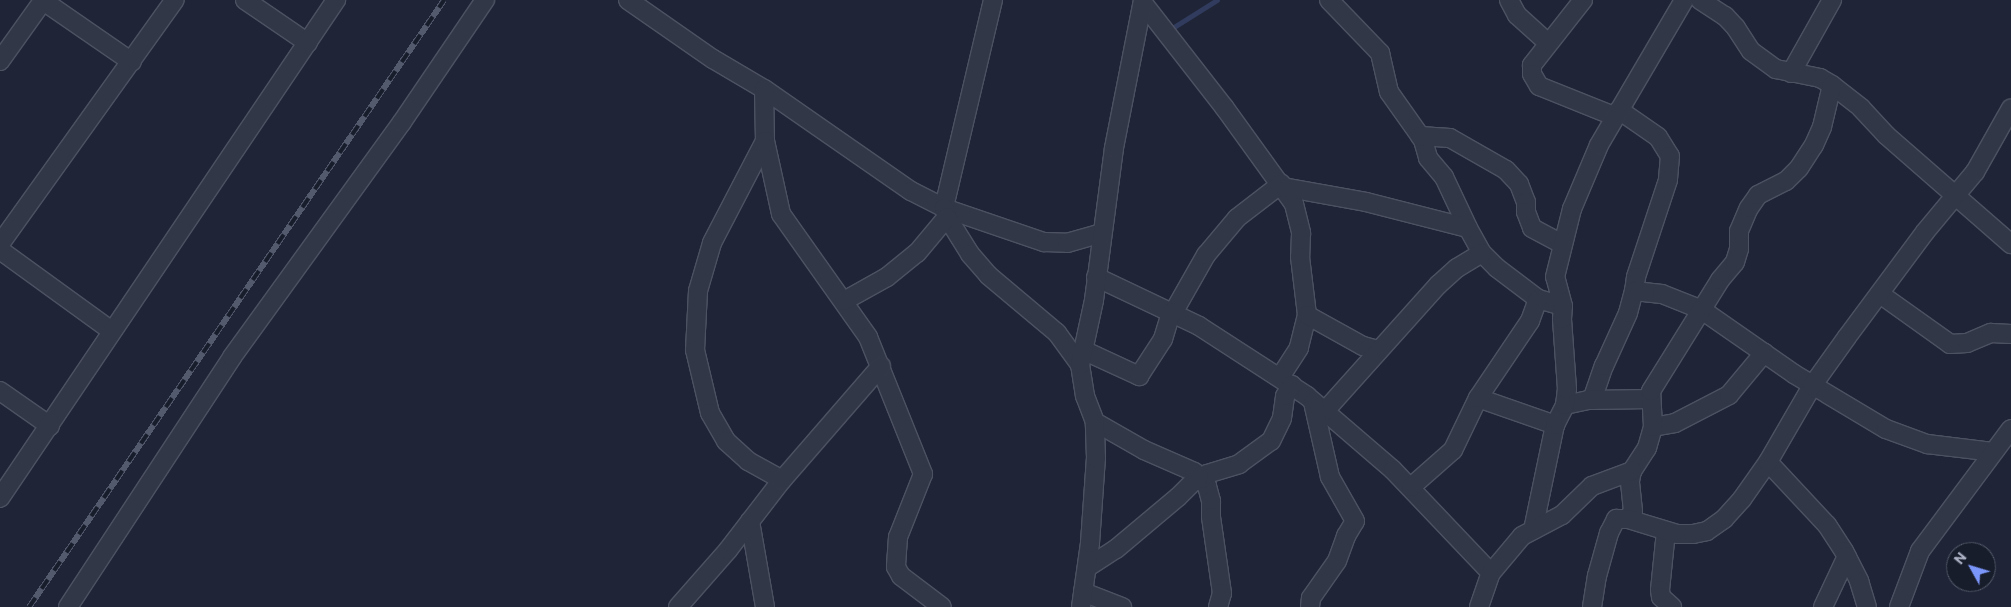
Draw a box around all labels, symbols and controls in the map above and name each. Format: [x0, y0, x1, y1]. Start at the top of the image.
north arrow [1946, 542, 1996, 592]
text: N [1950, 548, 1970, 567]

